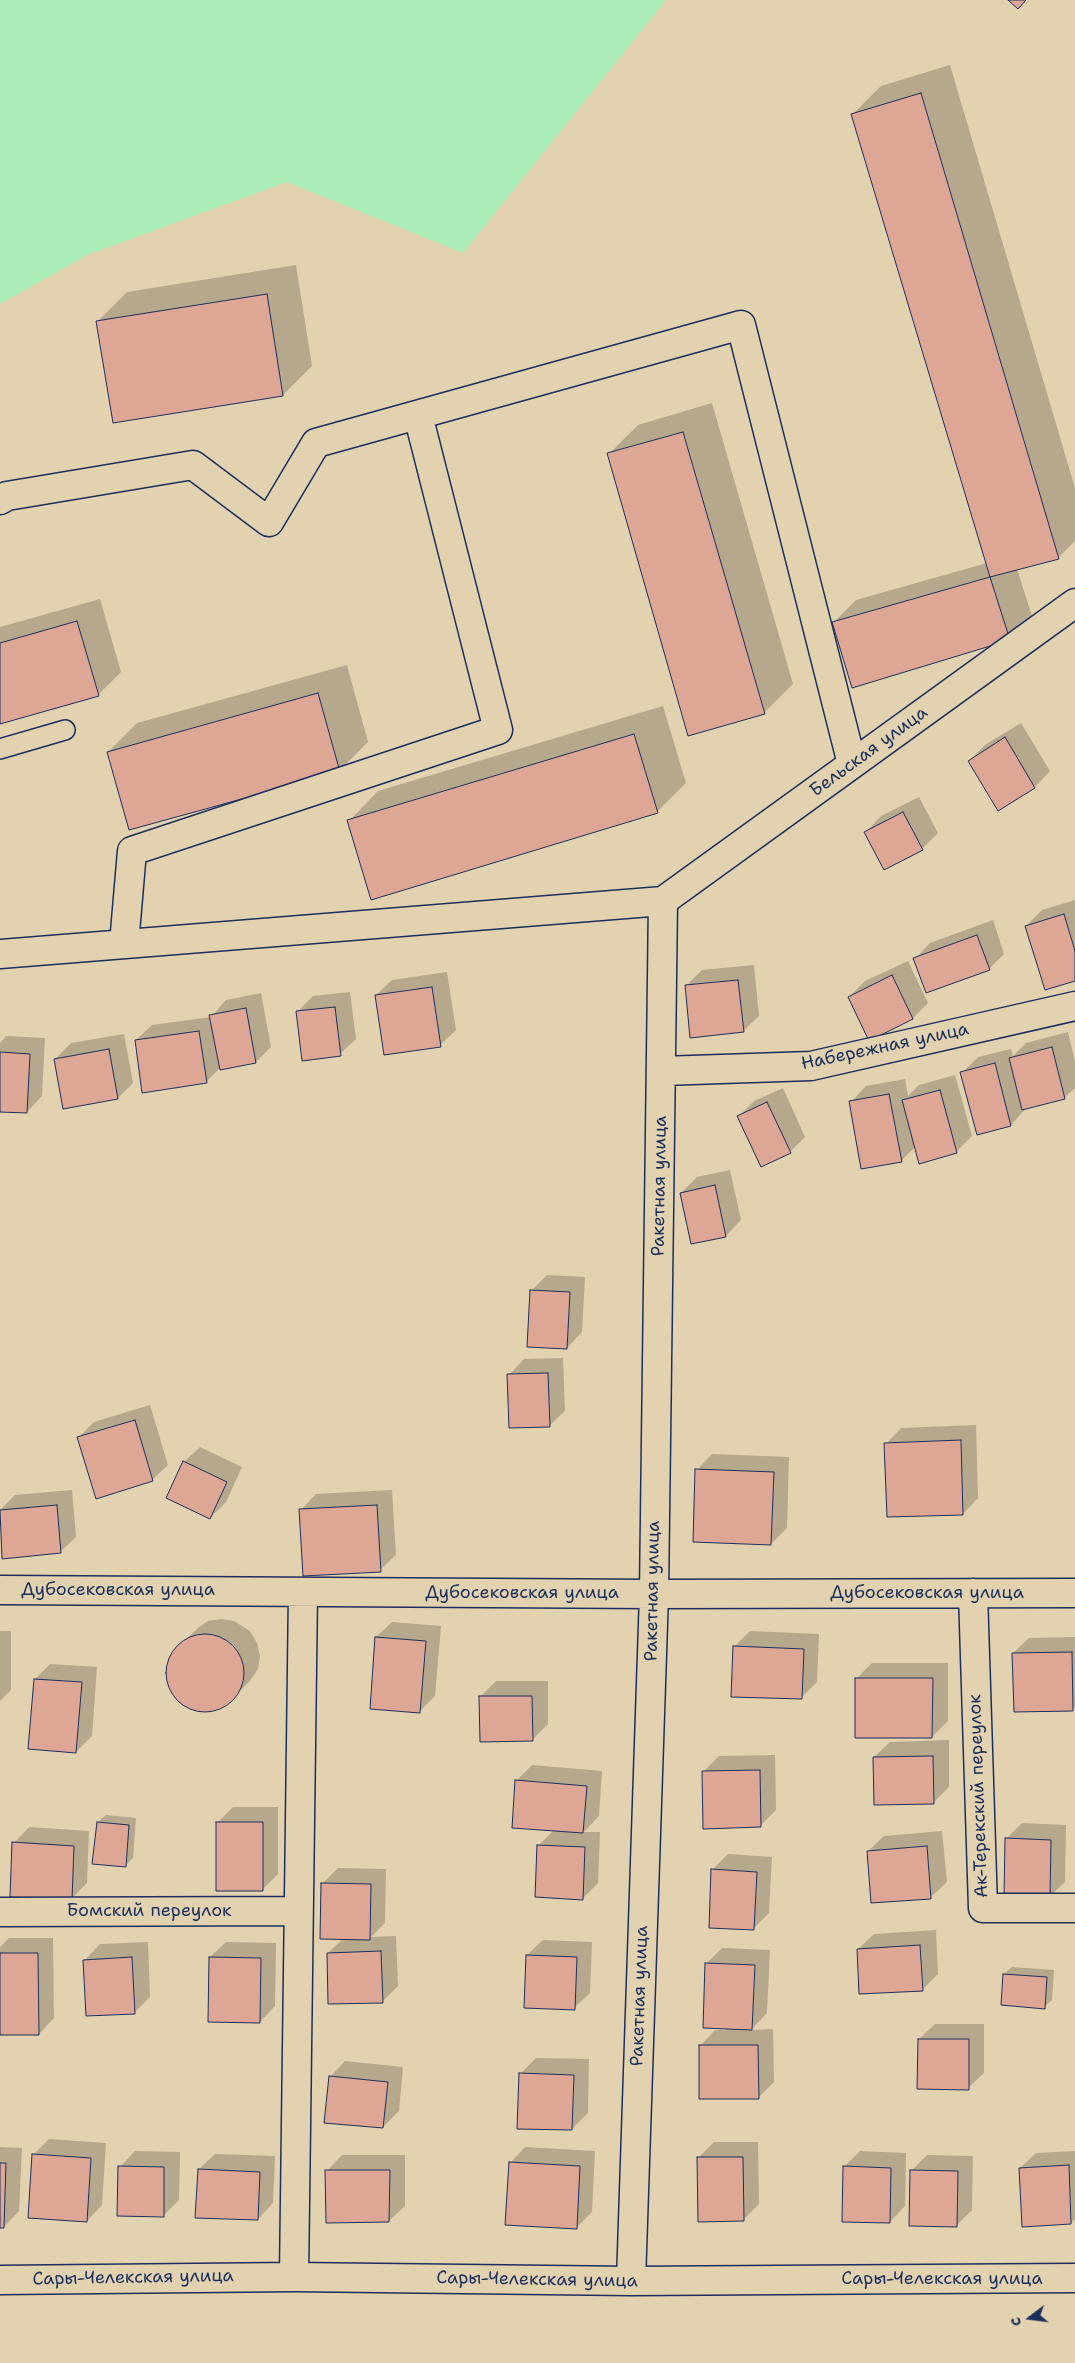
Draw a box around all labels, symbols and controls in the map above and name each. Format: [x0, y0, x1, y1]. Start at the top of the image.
street label: Бельская улица [806, 702, 932, 802]
street label: Набережная улица [799, 1019, 971, 1075]
street label: Ракетная улица [648, 1115, 672, 1257]
street label: Ракетная улица [641, 1520, 665, 1662]
street label: Дубосековская улица [21, 1579, 215, 1601]
street label: Дубосековская улица [425, 1582, 619, 1604]
street label: Дубосековская улица [830, 1582, 1024, 1604]
street label: Ак-Терекский переулок [965, 1694, 993, 1898]
street label: Бомский переулок [66, 1900, 232, 1922]
street label: Ракетная улица [627, 1925, 653, 2067]
street label: Сары-Челекская улица [32, 2265, 234, 2291]
street label: Сары-Челекская улица [436, 2267, 638, 2293]
street label: Сары-Челекская улица [841, 2268, 1043, 2290]
north arrow [1005, 2293, 1055, 2343]
text: С [1006, 2315, 1025, 2328]

